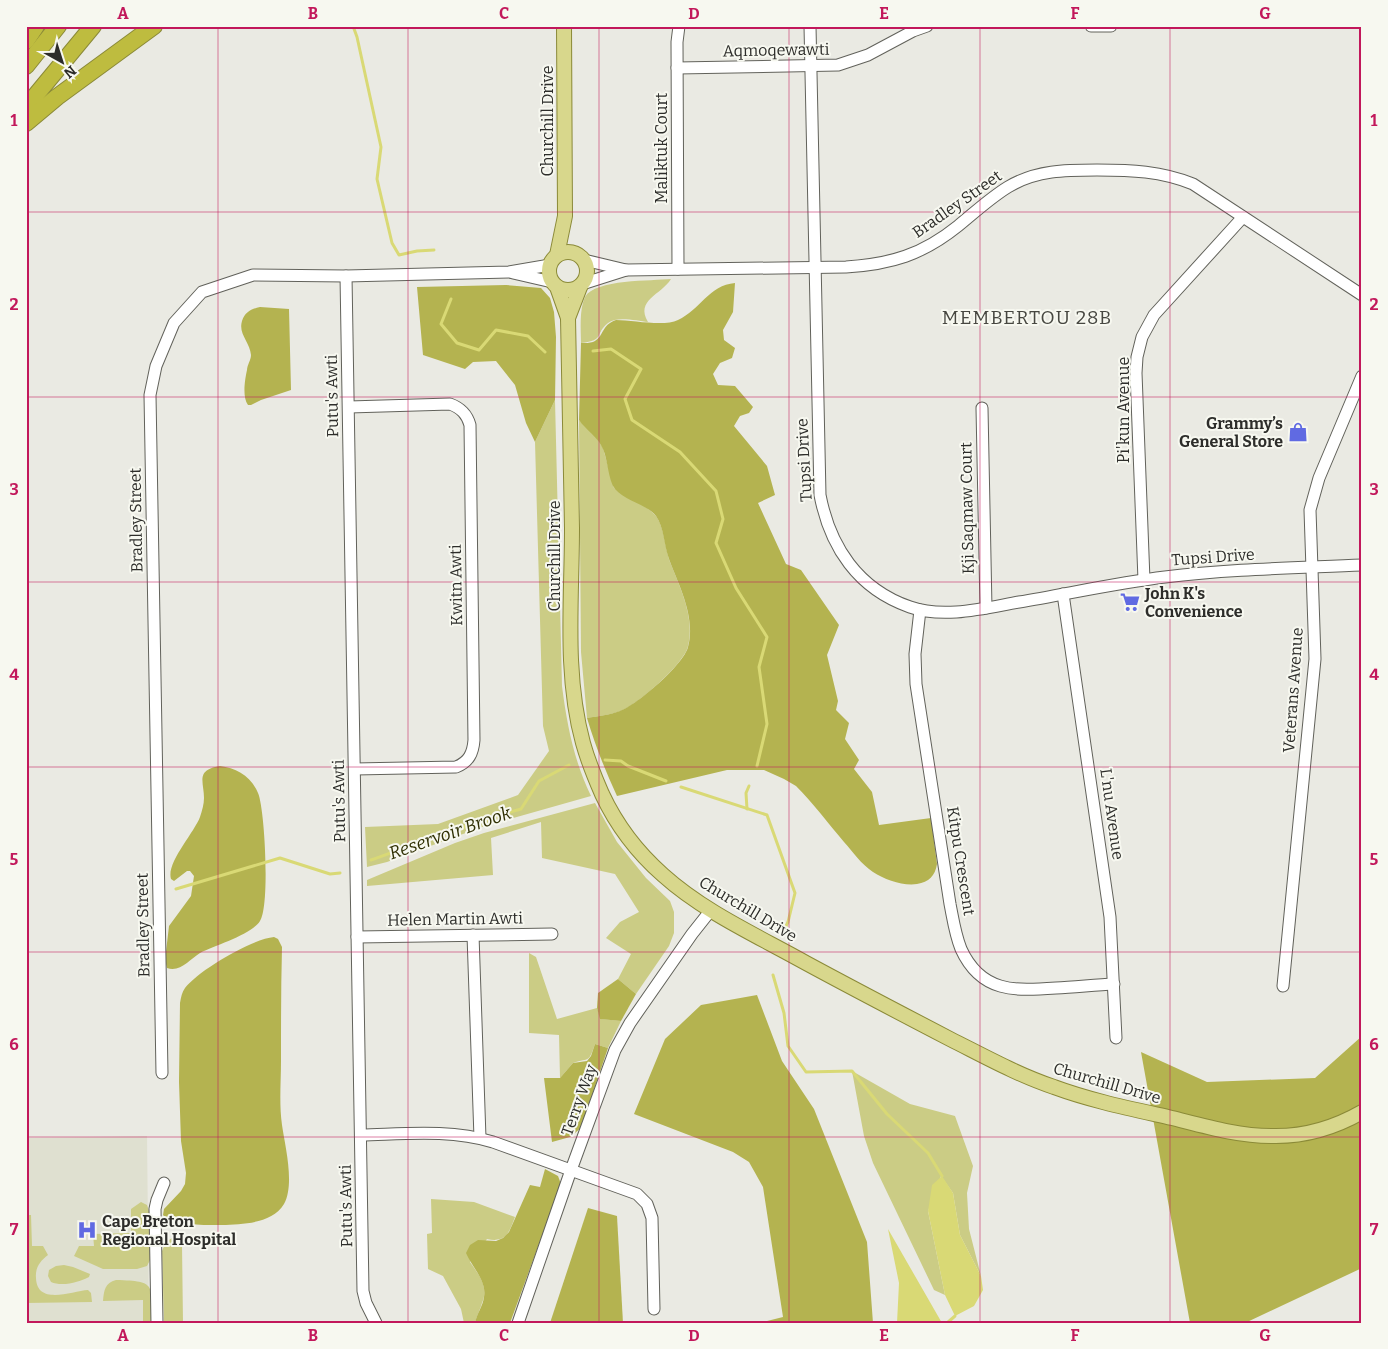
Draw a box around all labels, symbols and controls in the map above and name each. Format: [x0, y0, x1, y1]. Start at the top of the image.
text: A [117, 4, 129, 23]
text: B [308, 4, 318, 23]
text: C [499, 4, 509, 23]
text: D [688, 4, 700, 23]
text: E [879, 4, 889, 23]
text: F [1071, 4, 1080, 23]
text: G [1259, 4, 1271, 23]
north arrow [38, 38, 88, 88]
street label: Aqmoqewawti [722, 40, 830, 60]
text: N [60, 62, 79, 82]
street label: Churchill Drive [538, 66, 557, 176]
street label: Maliktuk Court [652, 92, 671, 203]
text: 1 [11, 111, 18, 130]
text: 1 [1371, 111, 1378, 130]
street label: Bradley Street [909, 166, 1005, 242]
text: 2 [9, 295, 19, 314]
text: 2 [1369, 295, 1379, 314]
district label: MEMBERTOU 28B [942, 306, 1112, 329]
street label: Putu's Awti [322, 354, 342, 438]
street label: Pi'kun Avenue [1114, 357, 1133, 463]
place label: Grammy’s General Store [1179, 414, 1283, 451]
street label: Tupsi Drive [792, 418, 816, 502]
shop icon: Grammy’s General Store [1287, 421, 1309, 443]
street label: Kji Saqmaw Court [956, 442, 978, 574]
street label: Bradley Street [126, 467, 146, 572]
text: 3 [9, 480, 19, 499]
text: 3 [1369, 480, 1379, 499]
street label: Churchill Drive [545, 501, 564, 611]
street label: Kwitn Awti [446, 544, 466, 626]
street label: Tupsi Drive [1171, 545, 1255, 569]
place label: John K's Convenience [1144, 584, 1243, 621]
supermarket icon: John K's Convenience [1119, 591, 1141, 613]
street label: Veterans Avenue [1279, 627, 1307, 753]
text: 4 [9, 665, 19, 684]
text: 4 [1369, 665, 1379, 684]
street label: Putu's Awti [329, 759, 349, 843]
street label: L'nu Avenue [1096, 767, 1128, 861]
water label: Reservoir Brook [386, 802, 514, 864]
street label: Kitpu Crescent [943, 805, 979, 917]
text: 5 [10, 850, 19, 869]
text: 5 [1370, 850, 1379, 869]
street label: Bradley Street [133, 872, 153, 977]
street label: Churchill Drive [696, 872, 800, 946]
street label: Helen Martin Awti [387, 908, 523, 930]
text: 6 [9, 1035, 19, 1054]
text: 6 [1369, 1035, 1379, 1054]
street label: Churchill Drive [1051, 1059, 1163, 1107]
street label: Terry Way [557, 1061, 601, 1138]
street label: Putu's Awti [336, 1164, 356, 1248]
place label: Cape Breton Regional Hospital [102, 1212, 236, 1249]
hospital icon: Cape Breton Regional Hospital [76, 1219, 98, 1241]
text: 7 [10, 1220, 19, 1239]
text: 7 [1370, 1220, 1379, 1239]
text: A [117, 1326, 129, 1345]
text: B [308, 1326, 318, 1345]
text: C [499, 1326, 509, 1345]
text: D [688, 1326, 700, 1345]
text: E [879, 1326, 889, 1345]
text: F [1071, 1326, 1080, 1345]
text: G [1259, 1326, 1271, 1345]

